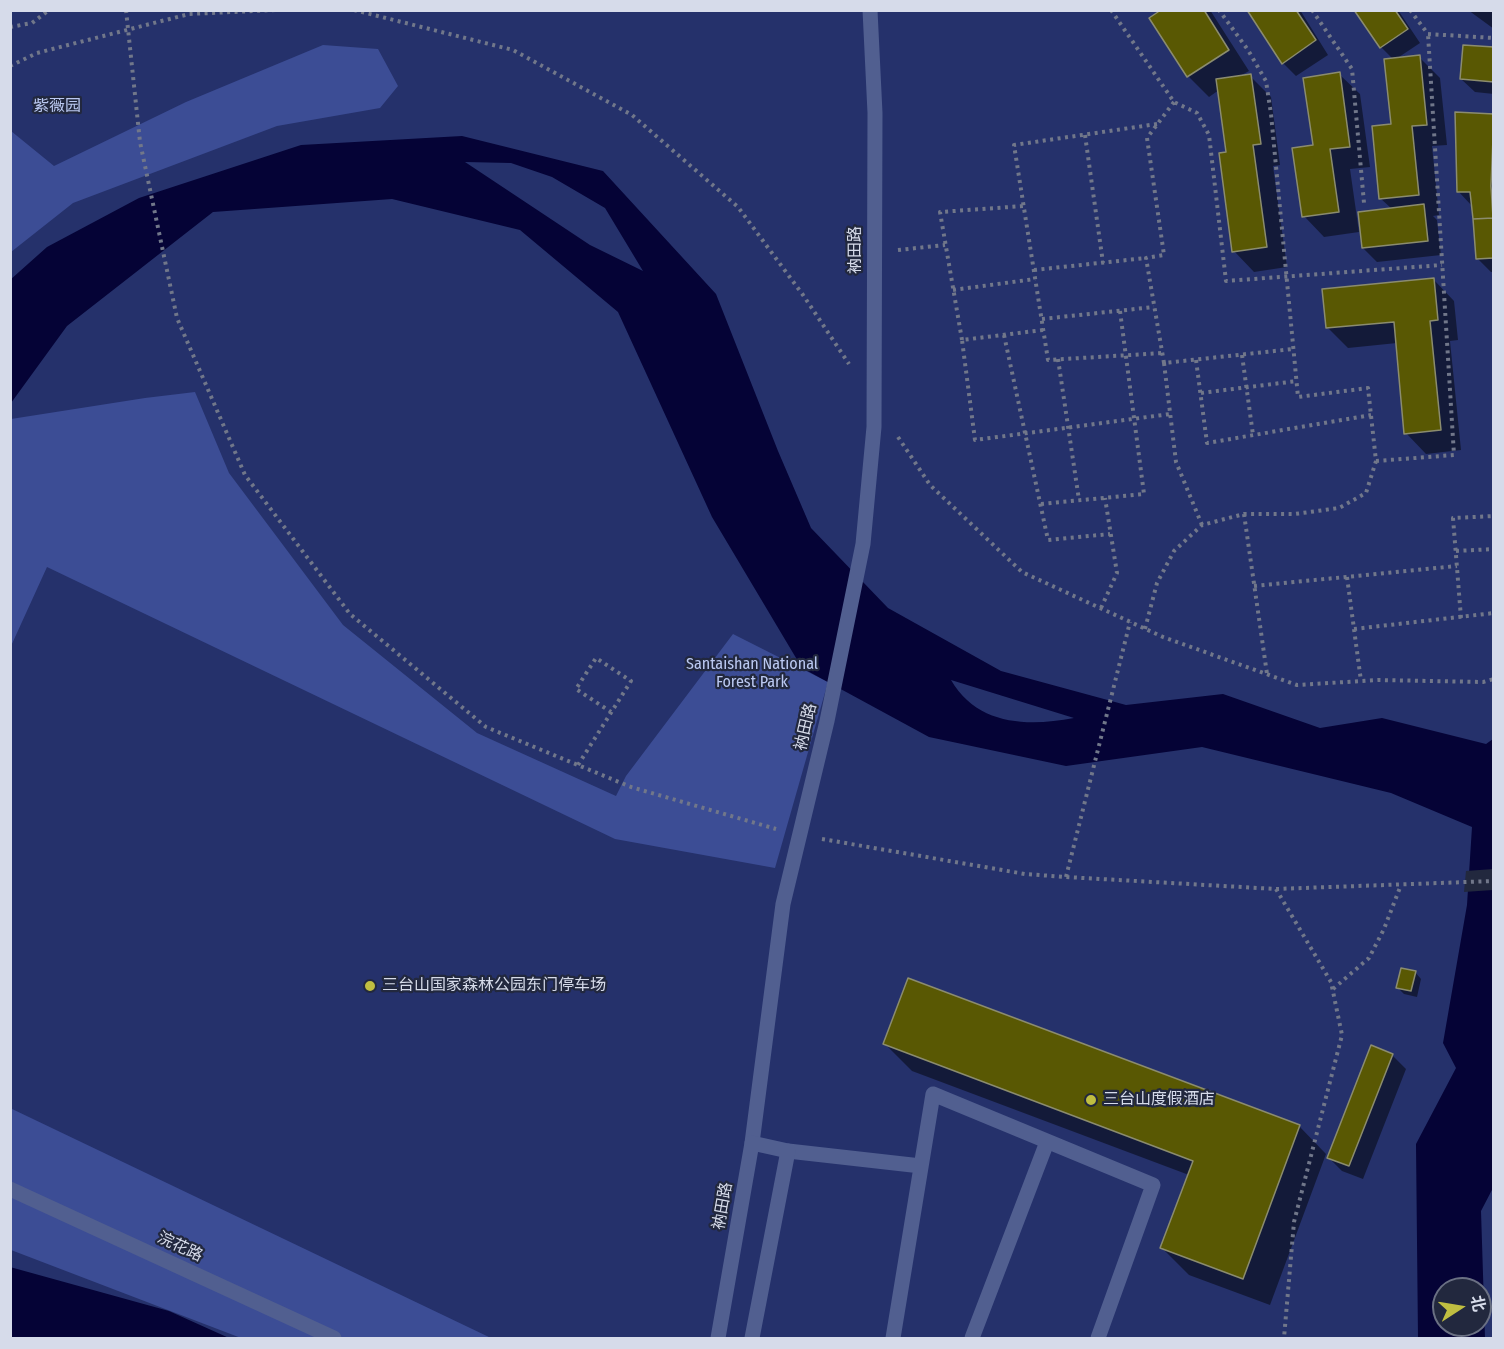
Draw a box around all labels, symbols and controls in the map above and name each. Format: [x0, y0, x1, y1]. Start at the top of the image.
park label: 紫薇园 [33, 97, 81, 117]
street label: 衲田路 [846, 226, 866, 274]
park label: Santaishan National Forest Park [686, 655, 818, 693]
street label: 衲田路 [791, 701, 821, 753]
place label: 三台山国家森林公园东门停车场 [382, 976, 606, 996]
marker: 三台山国家森林公园东门停车场 [363, 979, 377, 993]
place label: 三台山度假酒店 [1103, 1090, 1215, 1110]
marker: 三台山度假酒店 [1084, 1093, 1098, 1107]
street label: 衲田路 [709, 1181, 737, 1231]
street label: 浣花路 [154, 1228, 206, 1266]
north arrow [1432, 1277, 1492, 1337]
text: 北 [1467, 1294, 1489, 1313]

